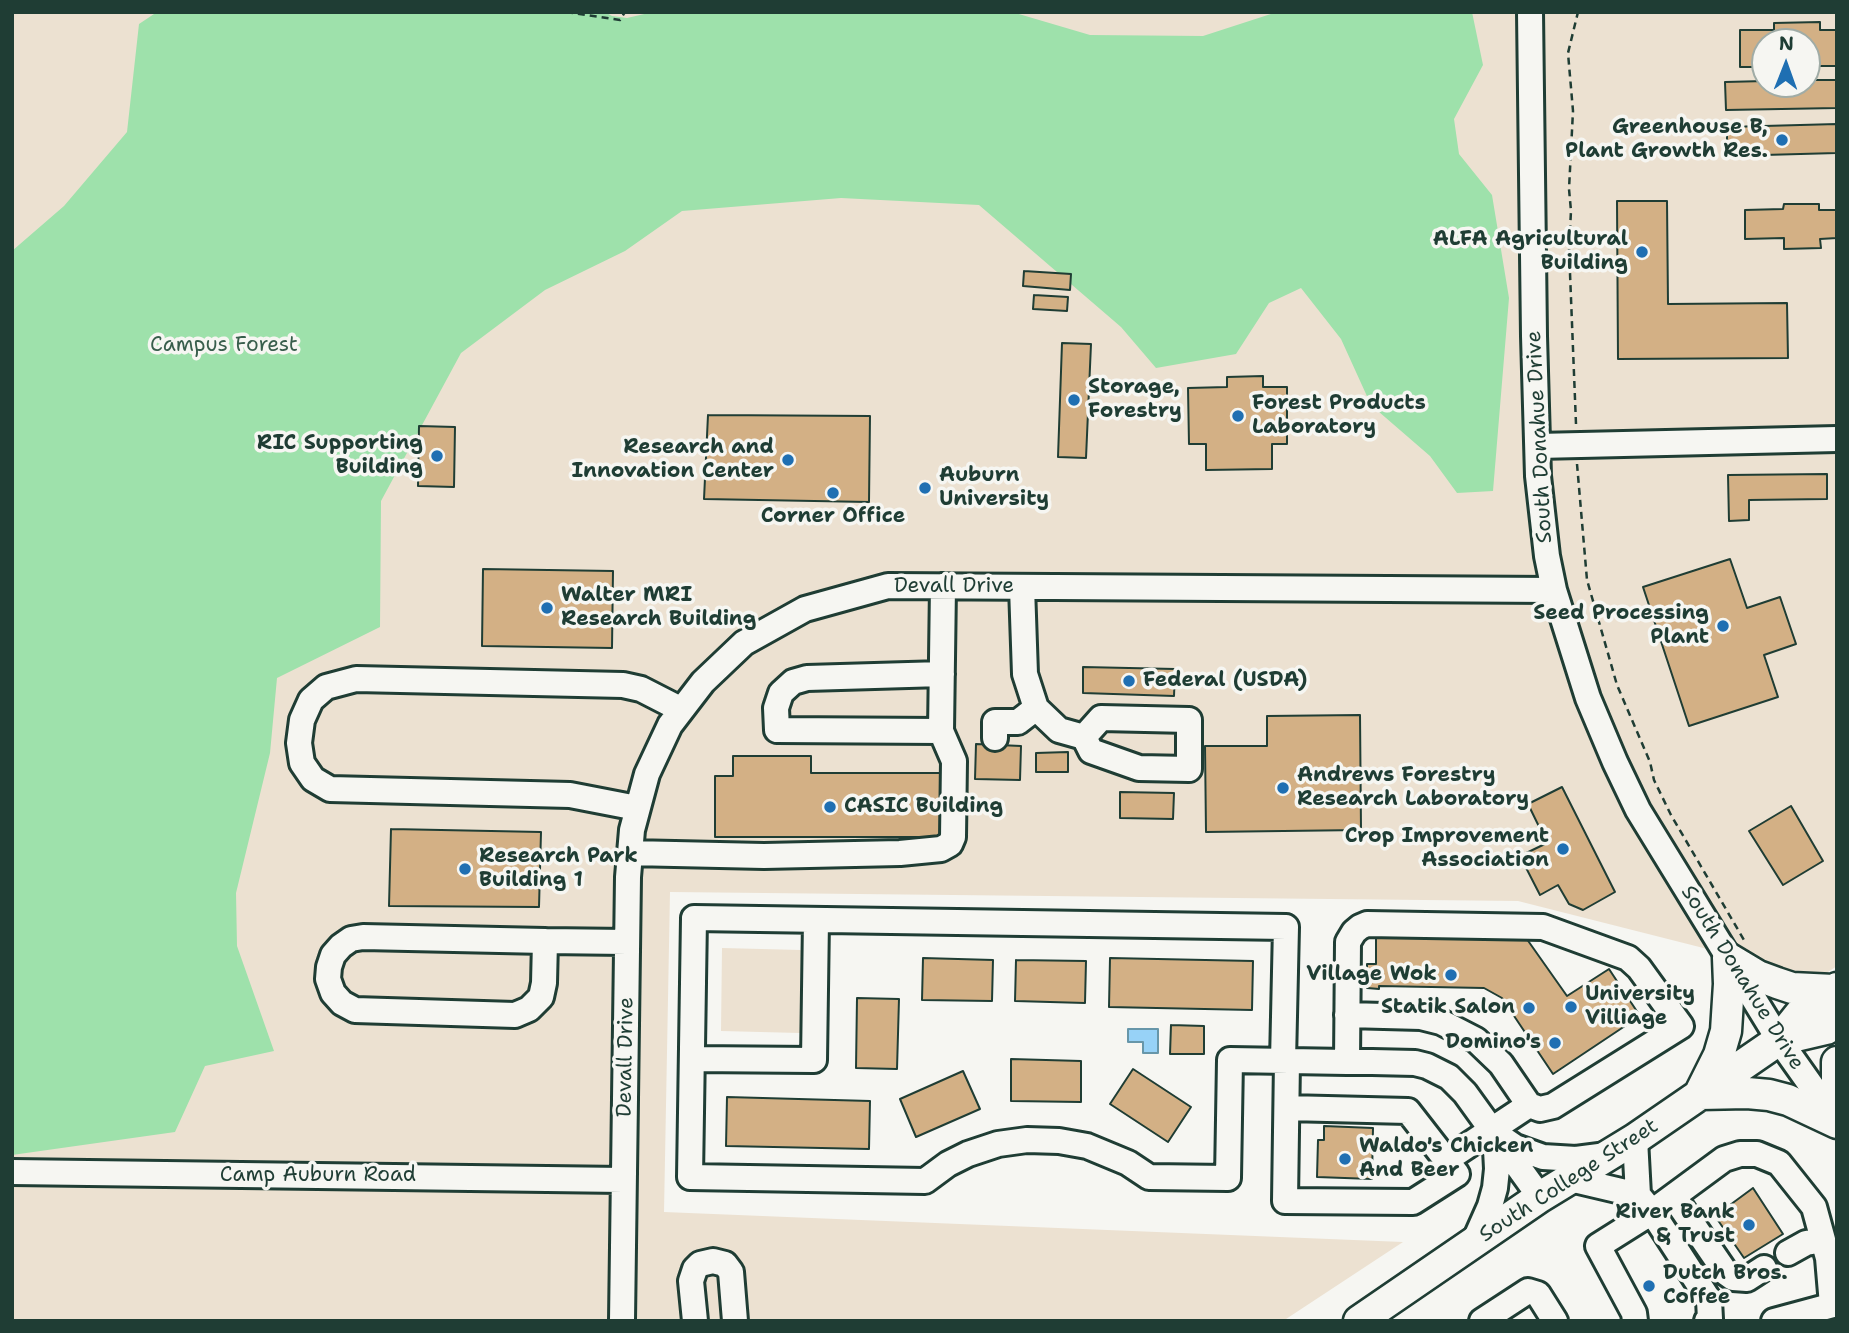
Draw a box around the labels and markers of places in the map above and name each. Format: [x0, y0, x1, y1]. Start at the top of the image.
place label: Greenhouse B, Plant Growth Res. [1565, 115, 1768, 165]
marker: Greenhouse B, Plant Growth Res. [1774, 132, 1790, 148]
place label: ALFA Agricultural Building [1433, 227, 1628, 277]
marker: ALFA Agricultural Building [1634, 244, 1650, 260]
place label: Storage, Forestry [1088, 375, 1182, 425]
place label: Forest Products Laboratory [1252, 391, 1426, 441]
marker: Storage, Forestry [1066, 392, 1082, 408]
marker: Forest Products Laboratory [1230, 408, 1246, 424]
place label: RIC Supporting Building [257, 431, 423, 481]
place label: Research and Innovation Center [572, 435, 774, 485]
marker: RIC Supporting Building [429, 448, 445, 464]
marker: Research and Innovation Center [780, 452, 796, 468]
place label: Auburn University [939, 463, 1049, 513]
marker: Auburn University [917, 480, 933, 496]
marker: Corner Office [825, 485, 841, 501]
place label: Corner Office [761, 504, 905, 530]
place label: Walter MRI Research Building [561, 583, 756, 633]
marker: Walter MRI Research Building [539, 600, 555, 616]
place label: Seed Processing Plant [1533, 601, 1709, 651]
marker: Seed Processing Plant [1715, 618, 1731, 634]
place label: Federal (USDA) [1143, 668, 1307, 694]
marker: Federal (USDA) [1121, 673, 1137, 689]
place label: Andrews Forestry Research Laboratory [1297, 763, 1529, 813]
marker: Andrews Forestry Research Laboratory [1275, 780, 1291, 796]
place label: CASIC Building [844, 794, 1003, 820]
marker: CASIC Building [822, 799, 838, 815]
place label: Crop Improvement Association [1345, 824, 1549, 874]
marker: Crop Improvement Association [1555, 841, 1571, 857]
place label: Research Park Building 1 [479, 844, 638, 894]
marker: Research Park Building 1 [457, 861, 473, 877]
place label: Village Wok [1306, 962, 1437, 988]
marker: Village Wok [1443, 967, 1459, 983]
place label: University Villiage [1585, 982, 1695, 1032]
place label: Statik Salon [1381, 995, 1515, 1021]
marker: University Villiage [1563, 999, 1579, 1015]
marker: Statik Salon [1521, 1000, 1537, 1016]
place label: Domino's [1445, 1030, 1541, 1056]
marker: Domino's [1547, 1035, 1563, 1051]
place label: Waldo's Chicken And Beer [1359, 1134, 1534, 1184]
marker: Waldo's Chicken And Beer [1337, 1151, 1353, 1167]
place label: River Bank & Trust [1615, 1200, 1735, 1250]
marker: River Bank & Trust [1741, 1217, 1757, 1233]
place label: Dutch Bros. Coffee [1663, 1261, 1788, 1311]
marker: Dutch Bros. Coffee [1641, 1278, 1657, 1294]

